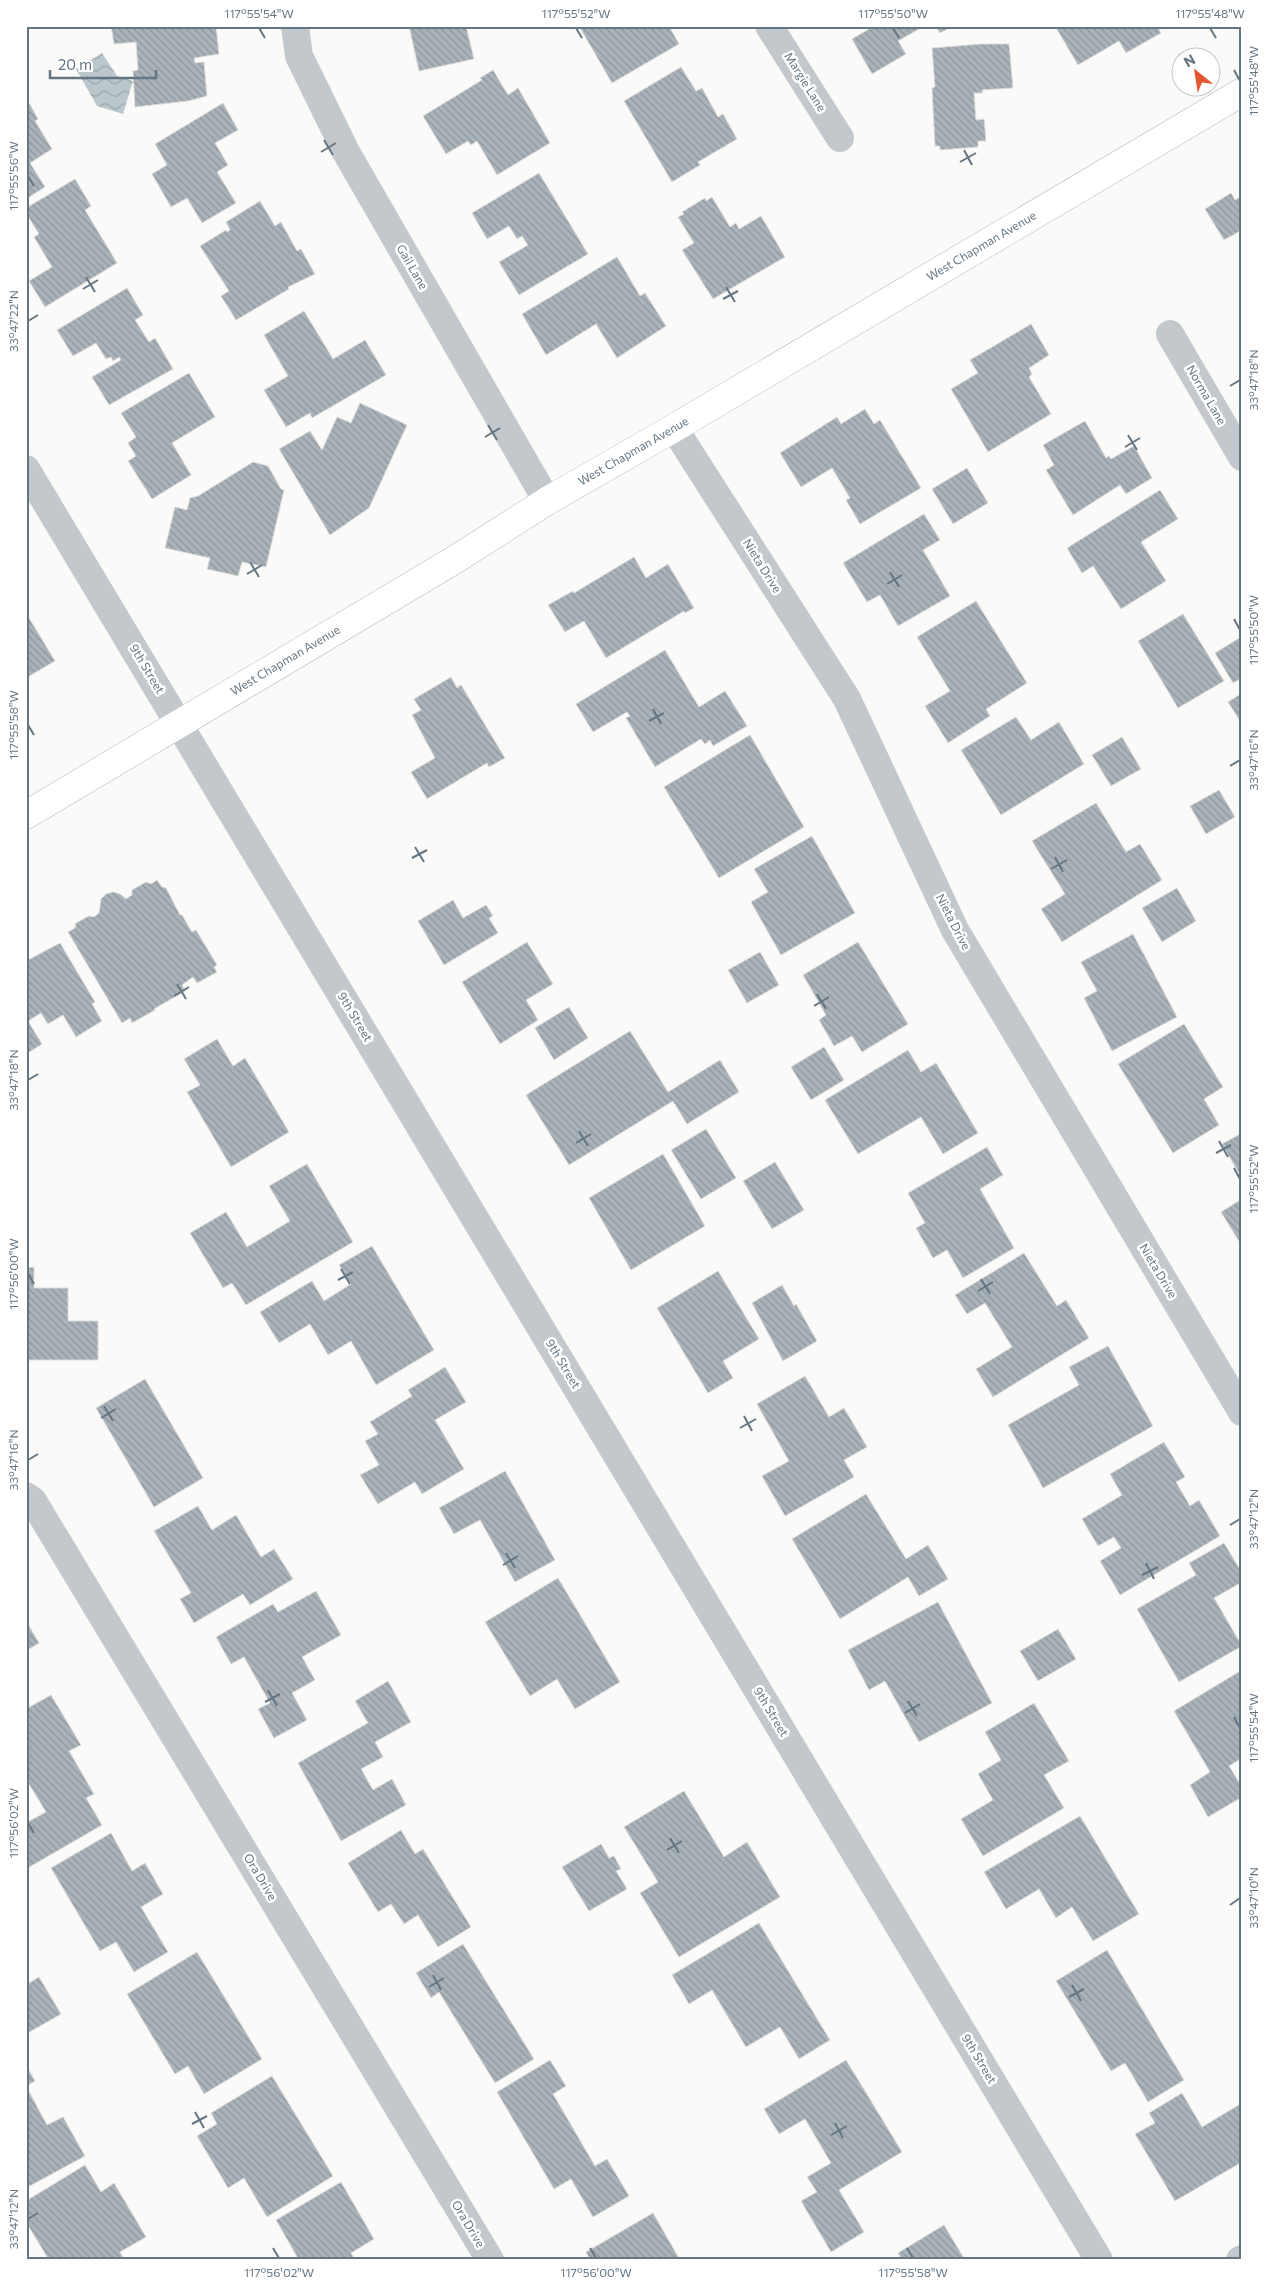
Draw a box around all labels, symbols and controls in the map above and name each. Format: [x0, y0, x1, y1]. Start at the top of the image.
text: 117°55'54"W [224, 6, 294, 20]
text: 117°55'52"W [542, 6, 610, 20]
text: 117°55'50"W [858, 6, 928, 20]
text: 117°55'48"W [1175, 6, 1245, 20]
text: 117°55'48"W [1246, 46, 1260, 116]
scale bar [50, 48, 156, 80]
north arrow [1170, 48, 1220, 98]
street label: Margie Lane [782, 49, 830, 114]
text: N [1180, 50, 1198, 70]
text: 20 m [58, 55, 92, 73]
text: 117°55'56"W [6, 141, 20, 211]
street label: West Chapman Avenue [924, 207, 1038, 283]
street label: Gail Lane [394, 241, 431, 292]
text: 33°47'22"N [6, 290, 20, 352]
text: 33°47'18"N [1246, 350, 1260, 410]
street label: Norma Lane [1184, 362, 1230, 427]
street label: West Chapman Avenue [575, 413, 691, 488]
street label: Nieta Drive [741, 536, 785, 595]
text: 117°55'50"W [1246, 595, 1260, 665]
street label: West Chapman Avenue [228, 622, 342, 698]
street label: 9th Street [128, 641, 168, 696]
text: 117°55'58"W [6, 690, 20, 760]
text: 33°47'16"N [1246, 730, 1260, 790]
street label: Nieta Drive [934, 891, 974, 952]
street label: 9th Street [336, 989, 376, 1044]
text: 33°47'18"N [6, 1050, 20, 1110]
text: 117°55'52"W [1246, 1145, 1260, 1213]
text: 117°56'00"W [6, 1238, 20, 1310]
street label: Nieta Drive [1137, 1241, 1181, 1300]
street label: 9th Street [544, 1336, 584, 1391]
text: 33°47'16"N [6, 1430, 20, 1490]
text: 33°47'12"N [1246, 1489, 1260, 1549]
street label: 9th Street [752, 1684, 792, 1739]
text: 117°55'54"W [1246, 1693, 1260, 1763]
text: 117°56'02"W [6, 1788, 20, 1858]
street label: Ora Drive [241, 1851, 280, 1902]
text: 33°47'10"N [1246, 1867, 1260, 1929]
street label: 9th Street [960, 2031, 1000, 2086]
text: 33°47'12"N [6, 2189, 20, 2249]
street label: Ora Drive [449, 2198, 488, 2249]
text: 117°56'02"W [244, 2265, 314, 2279]
text: 117°56'00"W [560, 2265, 632, 2279]
text: 117°55'58"W [878, 2265, 948, 2279]

